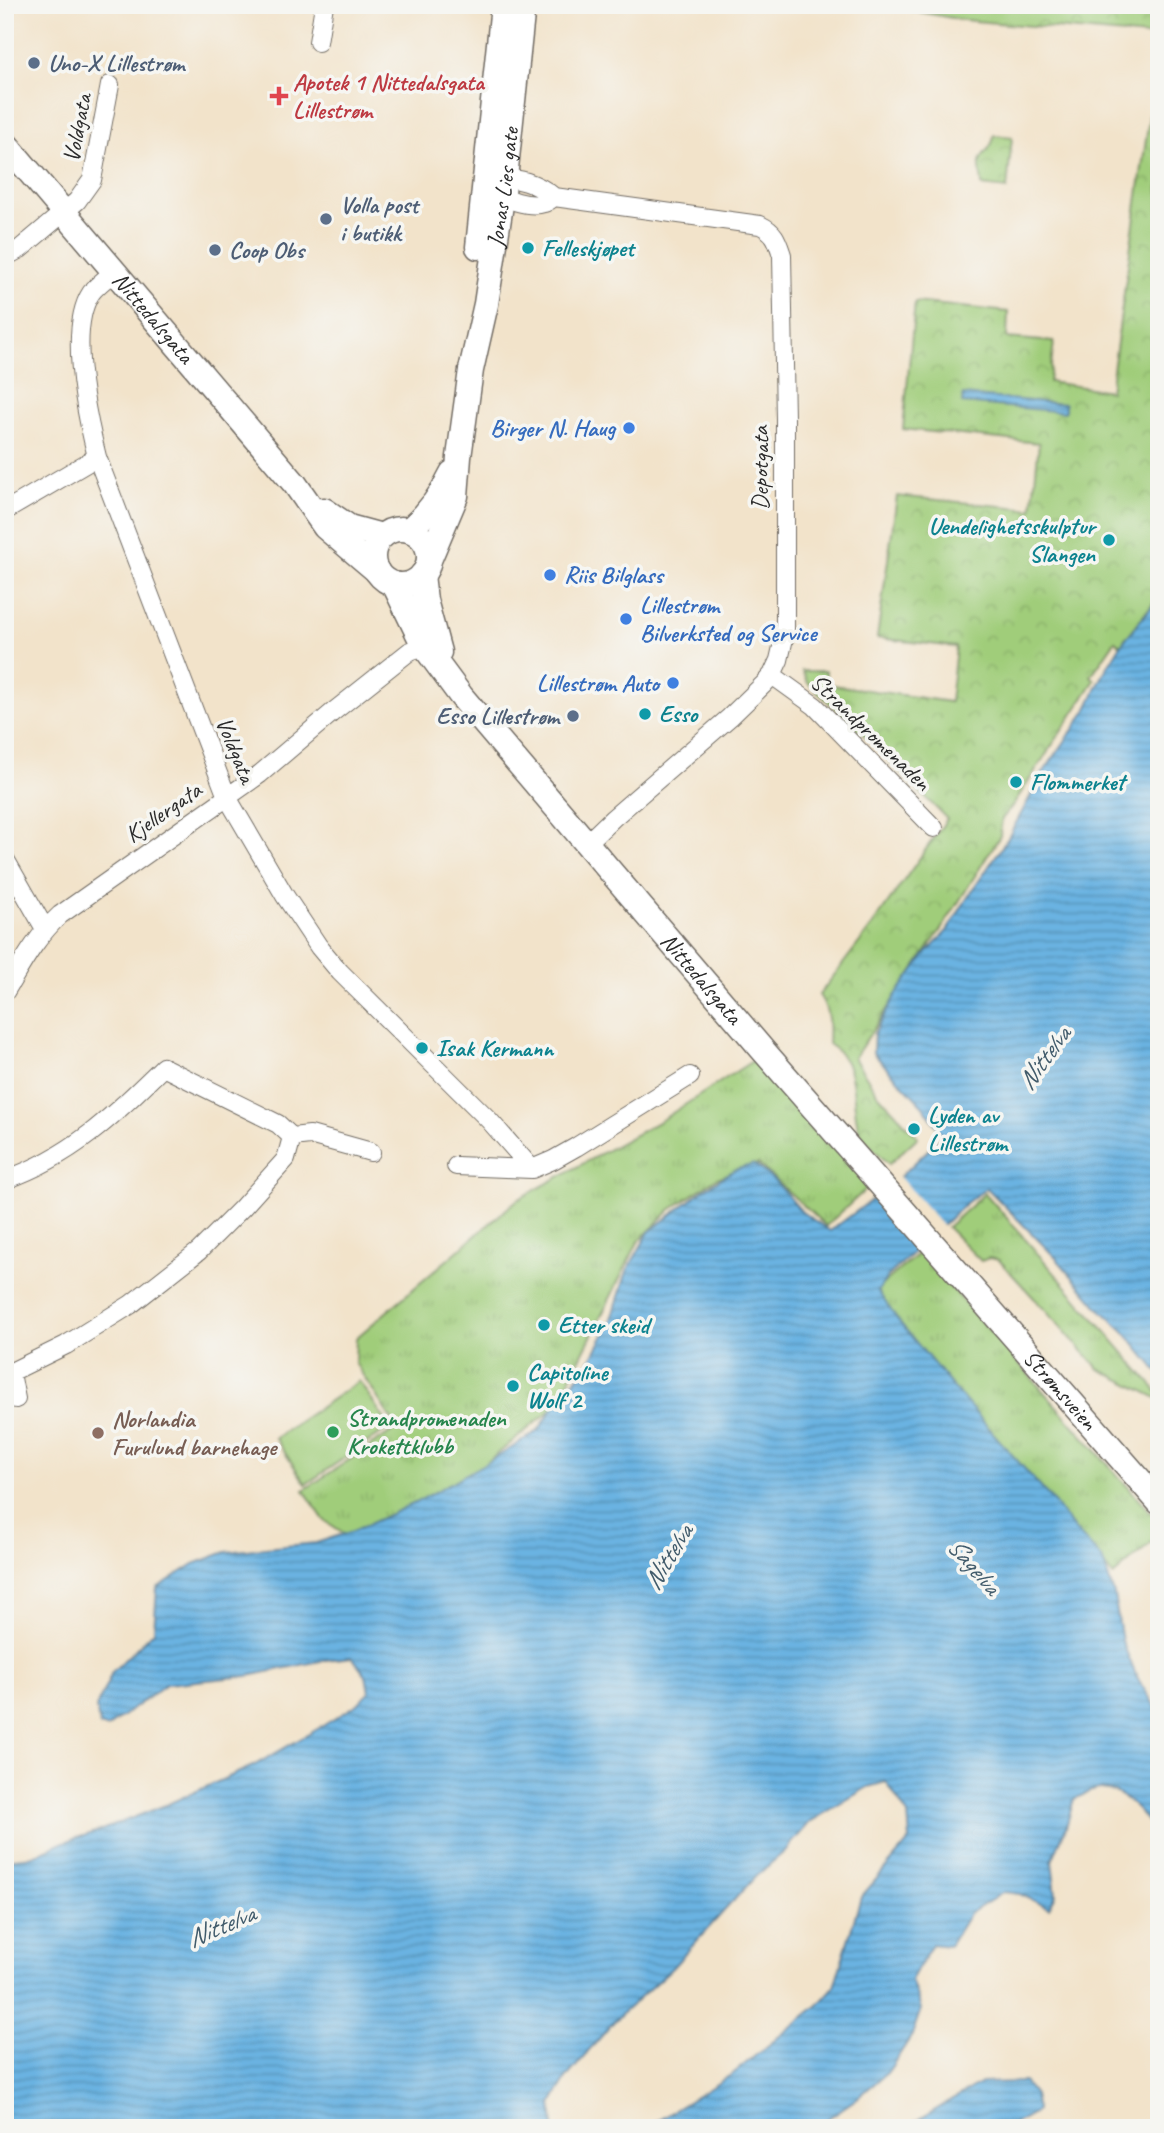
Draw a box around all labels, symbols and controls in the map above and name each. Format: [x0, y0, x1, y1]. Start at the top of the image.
place label: Uno-X Lillestrøm [48, 48, 186, 78]
marker: Uno-X Lillestrøm [26, 55, 42, 71]
place label: Apotek 1 Nittedalsgata Lillestrøm [293, 67, 486, 125]
marker: Apotek 1 Nittedalsgata Lillestrøm [271, 88, 287, 104]
street label: Voldgata [56, 89, 99, 165]
street label: Jonas Lies gate [480, 124, 525, 250]
place label: Volla post i butikk [340, 190, 421, 248]
marker: Volla post i butikk [318, 211, 334, 227]
place label: Felleskjøpet [542, 233, 637, 263]
place label: Coop Obs [229, 235, 306, 265]
marker: Felleskjøpet [520, 240, 536, 256]
marker: Coop Obs [207, 242, 223, 258]
street label: Nittedalsgata [106, 265, 202, 371]
place label: Birger N. Haug [490, 413, 617, 443]
marker: Birger N. Haug [621, 420, 637, 436]
street label: Depotgata [745, 424, 775, 510]
place label: Uendelighetsskulptur Slangen [928, 511, 1097, 569]
marker: Uendelighetsskulptur Slangen [1101, 532, 1117, 548]
place label: Riis Bilglass [564, 560, 665, 590]
marker: Riis Bilglass [542, 567, 558, 583]
place label: Lillestrøm Bilverksted og Service [640, 590, 818, 648]
marker: Lillestrøm Bilverksted og Service [618, 611, 634, 627]
street label: Strandpromenaden [804, 667, 938, 798]
place label: Lillestrøm Auto [537, 668, 661, 698]
marker: Lillestrøm Auto [665, 675, 681, 691]
place label: Esso [659, 699, 700, 729]
place label: Esso Lillestrøm [436, 701, 561, 731]
marker: Esso [637, 706, 653, 722]
marker: Esso Lillestrøm [565, 708, 581, 724]
street label: Voldgata [209, 712, 264, 790]
place label: Flommerket [1030, 767, 1129, 797]
street label: Kjellergata [119, 774, 208, 849]
marker: Flommerket [1008, 774, 1024, 790]
street label: Nittedalsgata [654, 926, 750, 1031]
water label: Nittelva [1010, 1017, 1080, 1096]
place label: Isak Kermann [436, 1033, 555, 1063]
marker: Isak Kermann [414, 1040, 430, 1056]
place label: Lyden av Lillestrøm [928, 1100, 1009, 1158]
marker: Lyden av Lillestrøm [906, 1121, 922, 1137]
place label: Etter skeid [558, 1310, 653, 1340]
marker: Etter skeid [536, 1317, 552, 1333]
street label: Strømsveien [1017, 1343, 1105, 1437]
place label: Capitoline Wolf 2 [527, 1357, 610, 1415]
marker: Capitoline Wolf 2 [505, 1378, 521, 1394]
place label: Strandpromenaden Krokettklubb [347, 1403, 507, 1461]
place label: Norlandia Furulund barnehage [112, 1404, 278, 1462]
marker: Strandpromenaden Krokettklubb [325, 1424, 341, 1440]
marker: Norlandia Furulund barnehage [90, 1425, 106, 1441]
water label: Nittelva [636, 1516, 702, 1596]
water label: Sagelva [940, 1531, 1010, 1604]
water label: Nittelva [182, 1896, 263, 1955]

